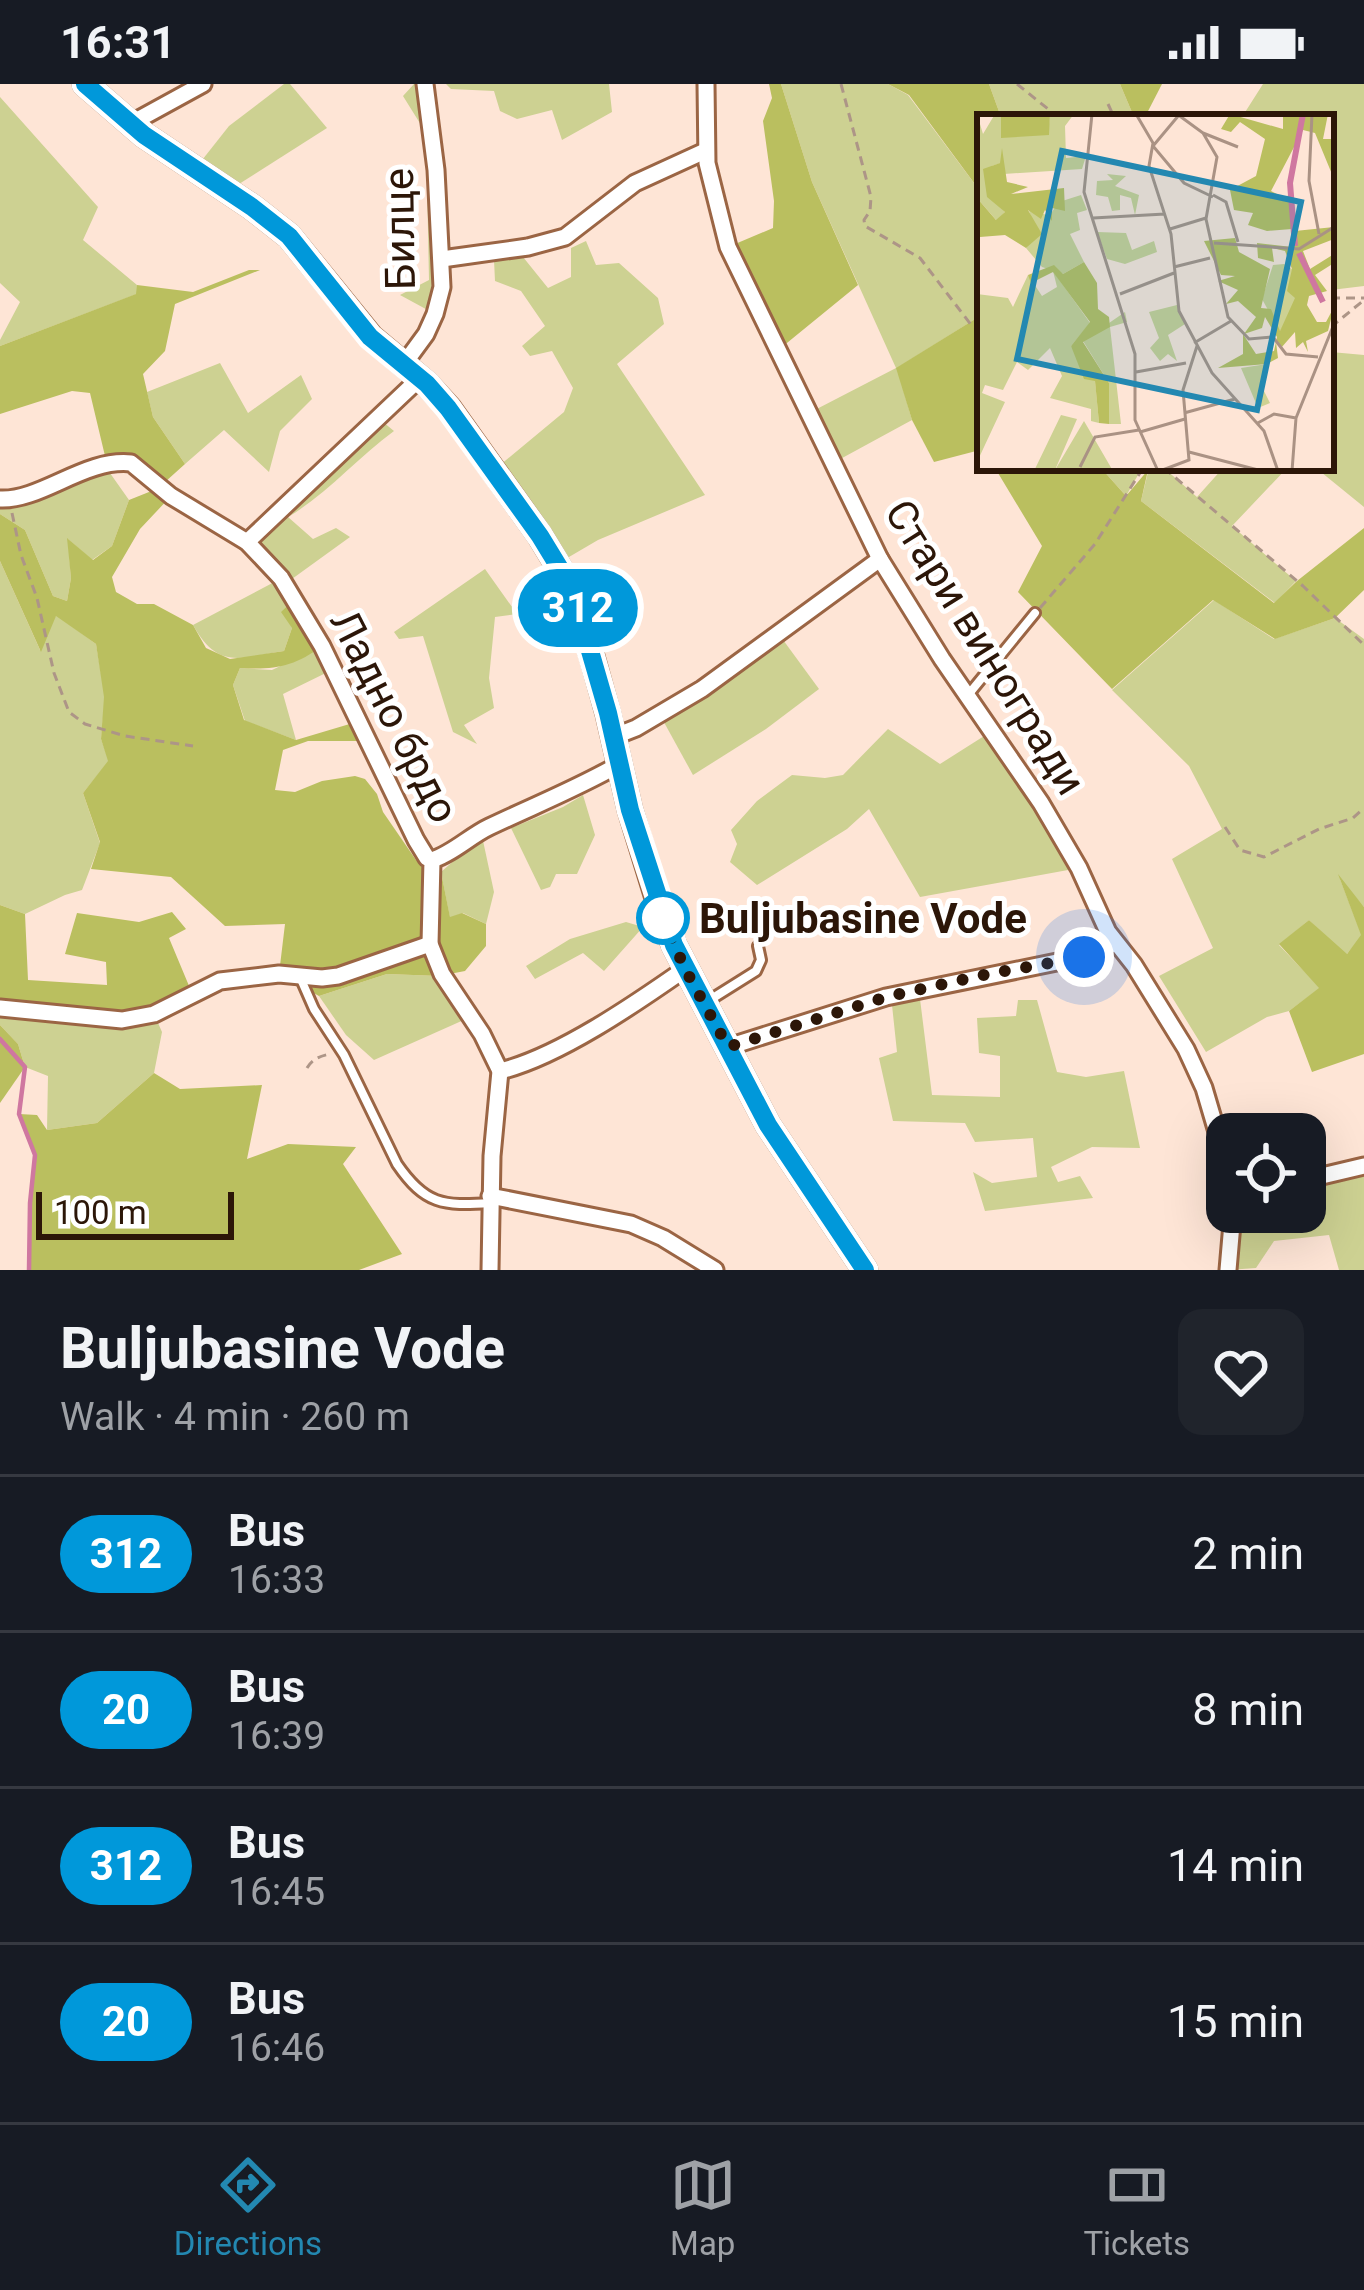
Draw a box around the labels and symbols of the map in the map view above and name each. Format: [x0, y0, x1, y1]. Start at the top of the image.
inset map [977, 114, 1334, 471]
street label: Билце [374, 167, 425, 290]
street label: Стари виногради [875, 491, 1096, 804]
line badge: 312 [509, 569, 647, 647]
street label: Ладно брдо [320, 602, 469, 831]
marker: Buljubasine Vode [638, 893, 688, 943]
place label: Buljubasine Vode [699, 894, 1027, 943]
your location [1054, 927, 1114, 987]
scale bar [36, 1186, 234, 1239]

